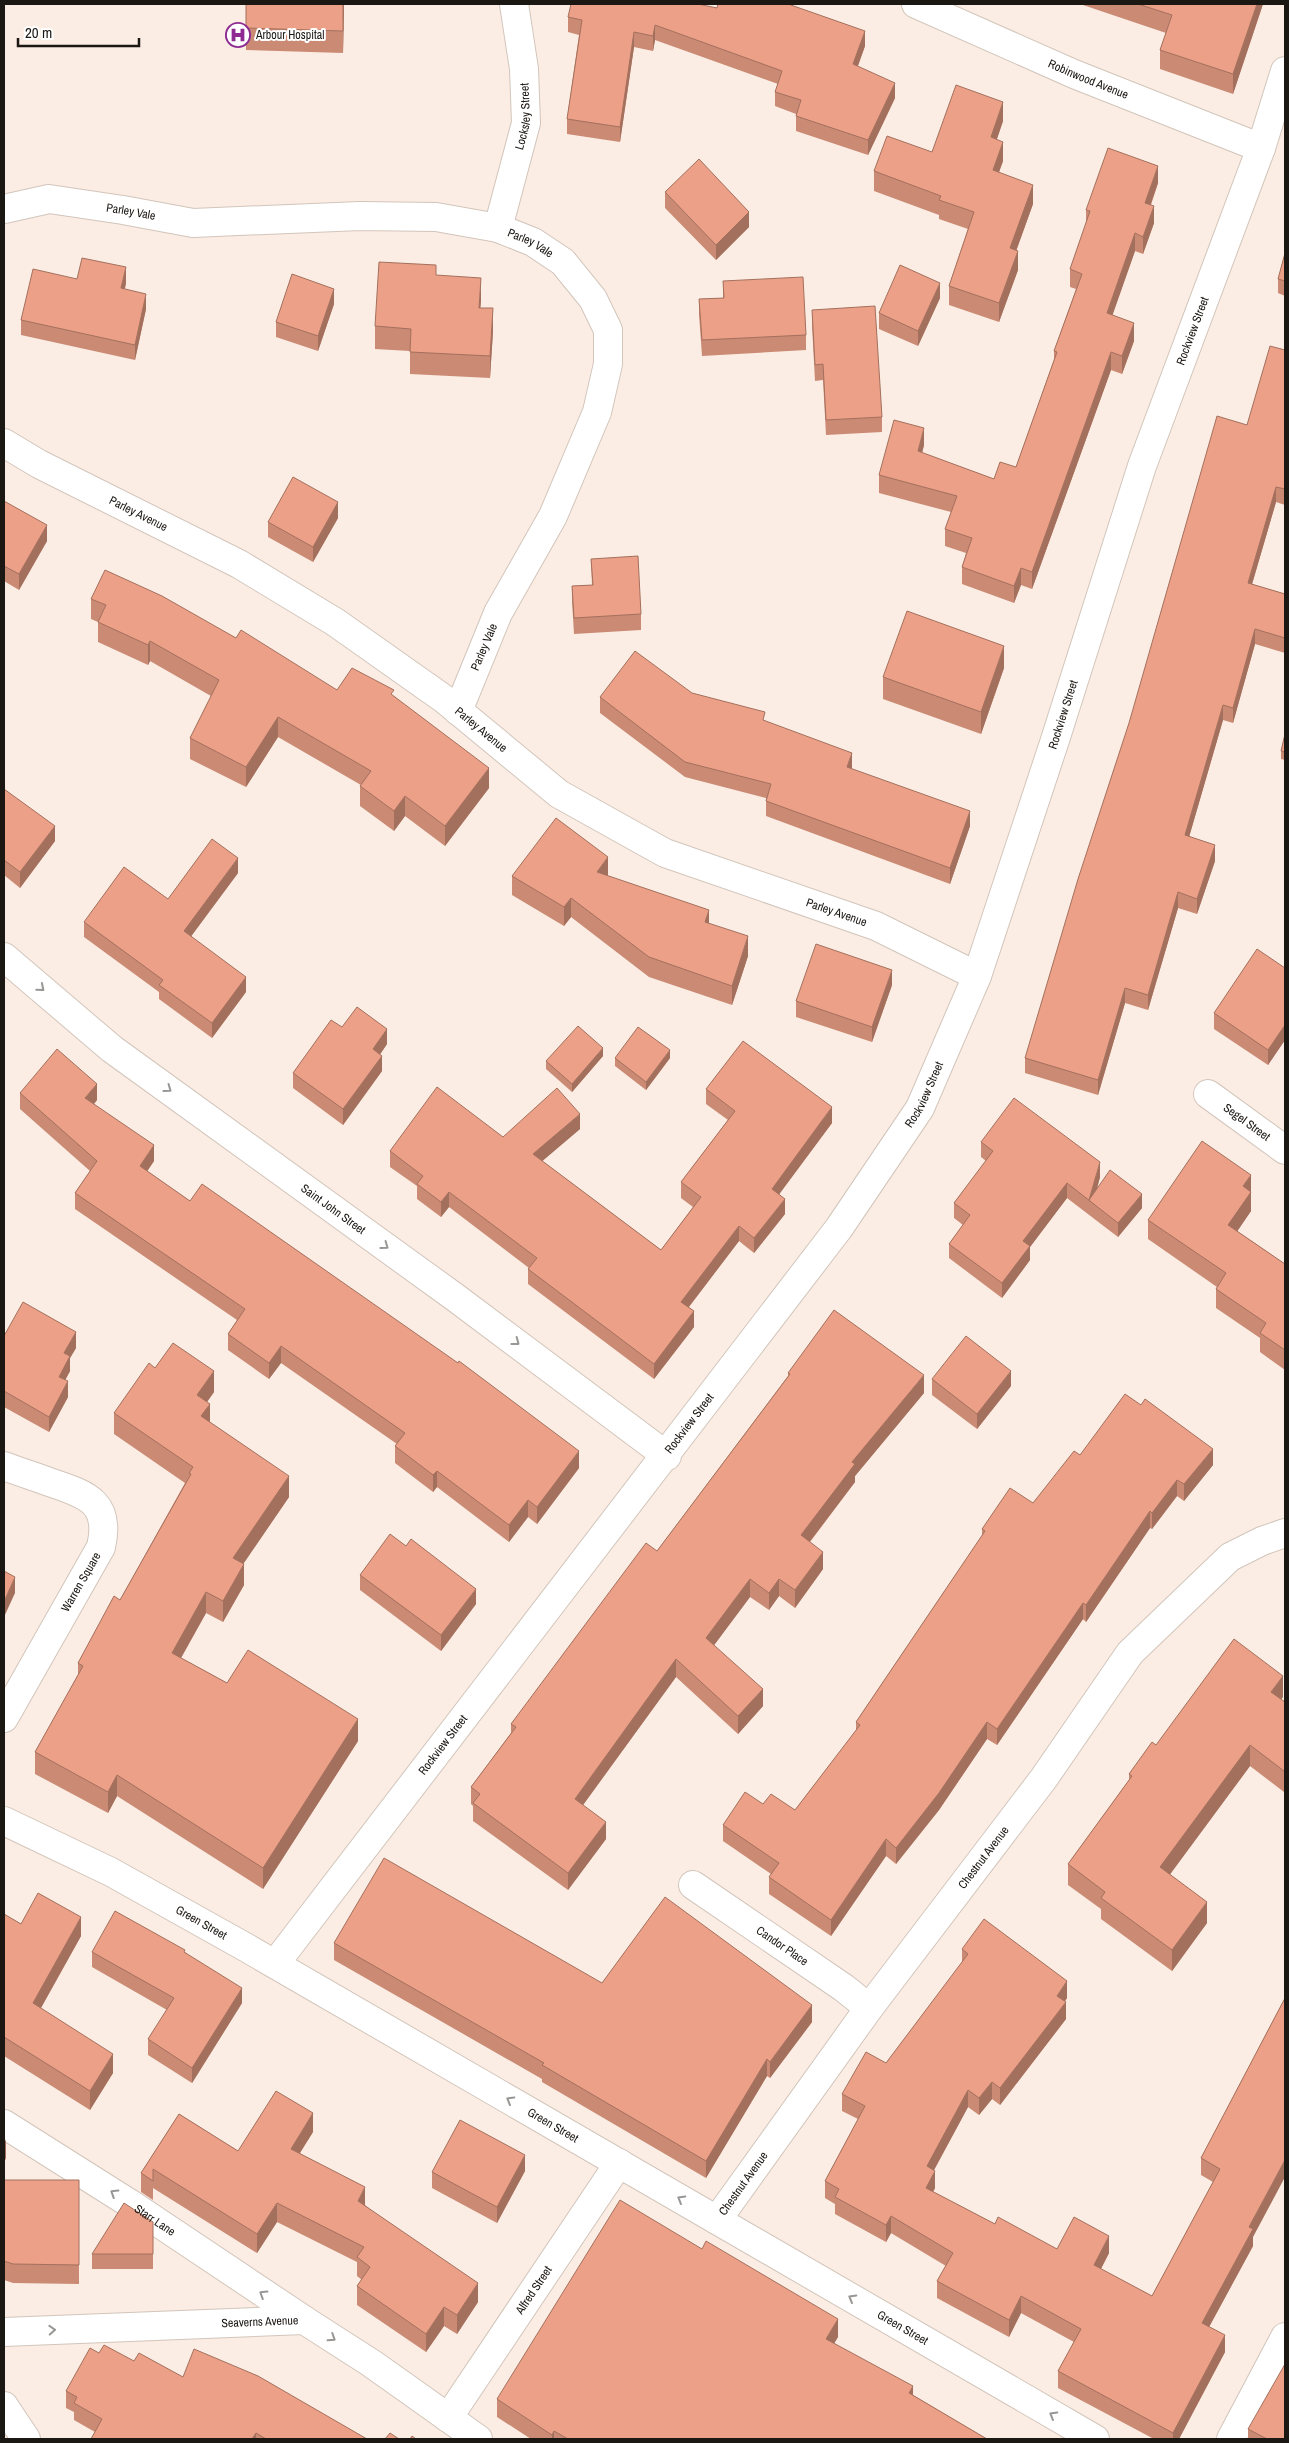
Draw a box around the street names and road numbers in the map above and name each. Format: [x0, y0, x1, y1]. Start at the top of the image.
street label: Robinwood Avenue [1046, 56, 1131, 103]
street label: Locksley Street [511, 82, 534, 152]
street label: Parley Vale [105, 200, 157, 224]
street label: Parley Vale [505, 225, 557, 261]
street label: Rockview Street [1172, 294, 1213, 367]
street label: Parley Avenue [107, 492, 170, 535]
street label: Parley Vale [467, 621, 501, 673]
street label: Rockview Street [1044, 678, 1082, 751]
street label: Parley Avenue [451, 703, 511, 756]
street label: Parley Avenue [804, 894, 869, 930]
street label: Rockview Street [901, 1059, 947, 1131]
street label: Segel Street [1220, 1100, 1274, 1145]
street label: Saint John Street [298, 1180, 369, 1238]
street label: Rockview Street [661, 1390, 718, 1457]
street label: Warren Square [57, 1549, 105, 1615]
street label: Rockview Street [415, 1711, 471, 1778]
street label: Chestnut Avenue [954, 1823, 1013, 1892]
street label: Green Street [173, 1902, 230, 1943]
street label: Candor Place [753, 1922, 811, 1969]
street label: Green Street [525, 2104, 582, 2146]
street label: Chestnut Avenue [715, 2148, 772, 2219]
street label: Starr Lane [131, 2201, 178, 2240]
street label: Alfred Street [511, 2263, 556, 2318]
street label: Green Street [874, 2307, 931, 2349]
street label: Seaverns Avenue [221, 2312, 299, 2331]

